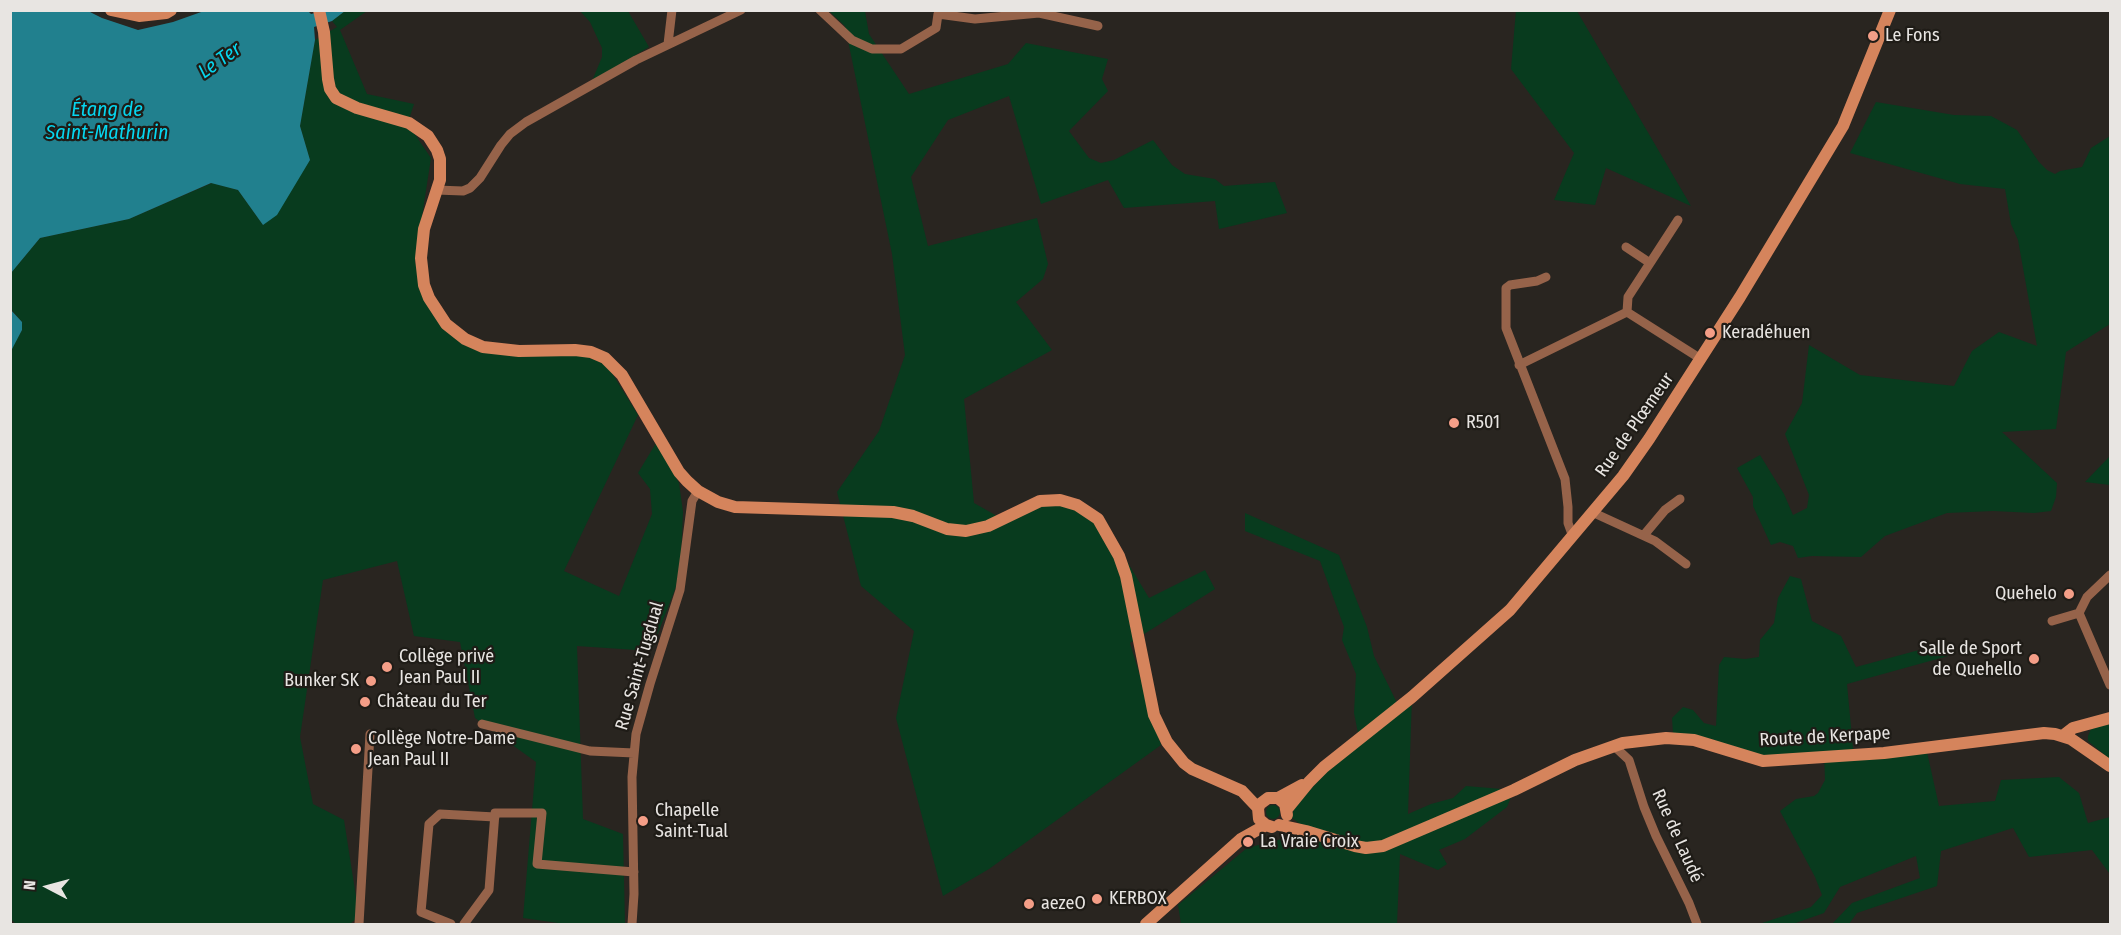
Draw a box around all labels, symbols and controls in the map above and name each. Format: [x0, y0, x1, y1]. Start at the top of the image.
place label: Le Fons [1885, 25, 1940, 47]
marker: Le Fons [1866, 29, 1880, 43]
water label: Le Ter [194, 38, 246, 84]
water label: Étang de Saint-Mathurin [46, 98, 168, 145]
place label: Keradéhuen [1722, 322, 1811, 344]
marker: Keradéhuen [1703, 326, 1717, 340]
street label: Rue de Plœmeur [1591, 369, 1679, 481]
place label: R501 [1466, 412, 1500, 434]
marker: R501 [1447, 416, 1461, 430]
place label: Quehelo [1995, 583, 2057, 605]
marker: Quehelo [2062, 587, 2076, 601]
street label: Rue Saint-Tugdual [611, 599, 669, 733]
place label: Salle de Sport de Quehello [1919, 638, 2022, 680]
place label: Collège privé Jean Paul II [399, 646, 494, 688]
marker: Salle de Sport de Quehello [2027, 652, 2041, 666]
marker: Collège privé Jean Paul II [380, 660, 394, 674]
place label: Bunker SK [284, 670, 359, 692]
marker: Bunker SK [364, 674, 378, 688]
place label: Château du Ter [377, 691, 487, 713]
marker: Château du Ter [358, 695, 372, 709]
street label: Route de Kerpape [1759, 723, 1891, 751]
place label: Collège Notre-Dame Jean Paul II [368, 728, 515, 771]
marker: Collège Notre-Dame Jean Paul II [349, 742, 363, 756]
street label: Rue de Laudé [1647, 786, 1707, 886]
place label: Chapelle Saint-Tual [655, 800, 728, 842]
marker: Chapelle Saint-Tual [636, 814, 650, 828]
place label: La Vraie Croix [1260, 831, 1359, 853]
marker: La Vraie Croix [1241, 835, 1255, 849]
north arrow [18, 857, 78, 917]
text: N [20, 879, 40, 891]
place label: KERBOX [1109, 888, 1166, 910]
marker: KERBOX [1090, 892, 1104, 906]
place label: aezeO [1041, 893, 1086, 915]
marker: aezeO [1022, 897, 1036, 911]

